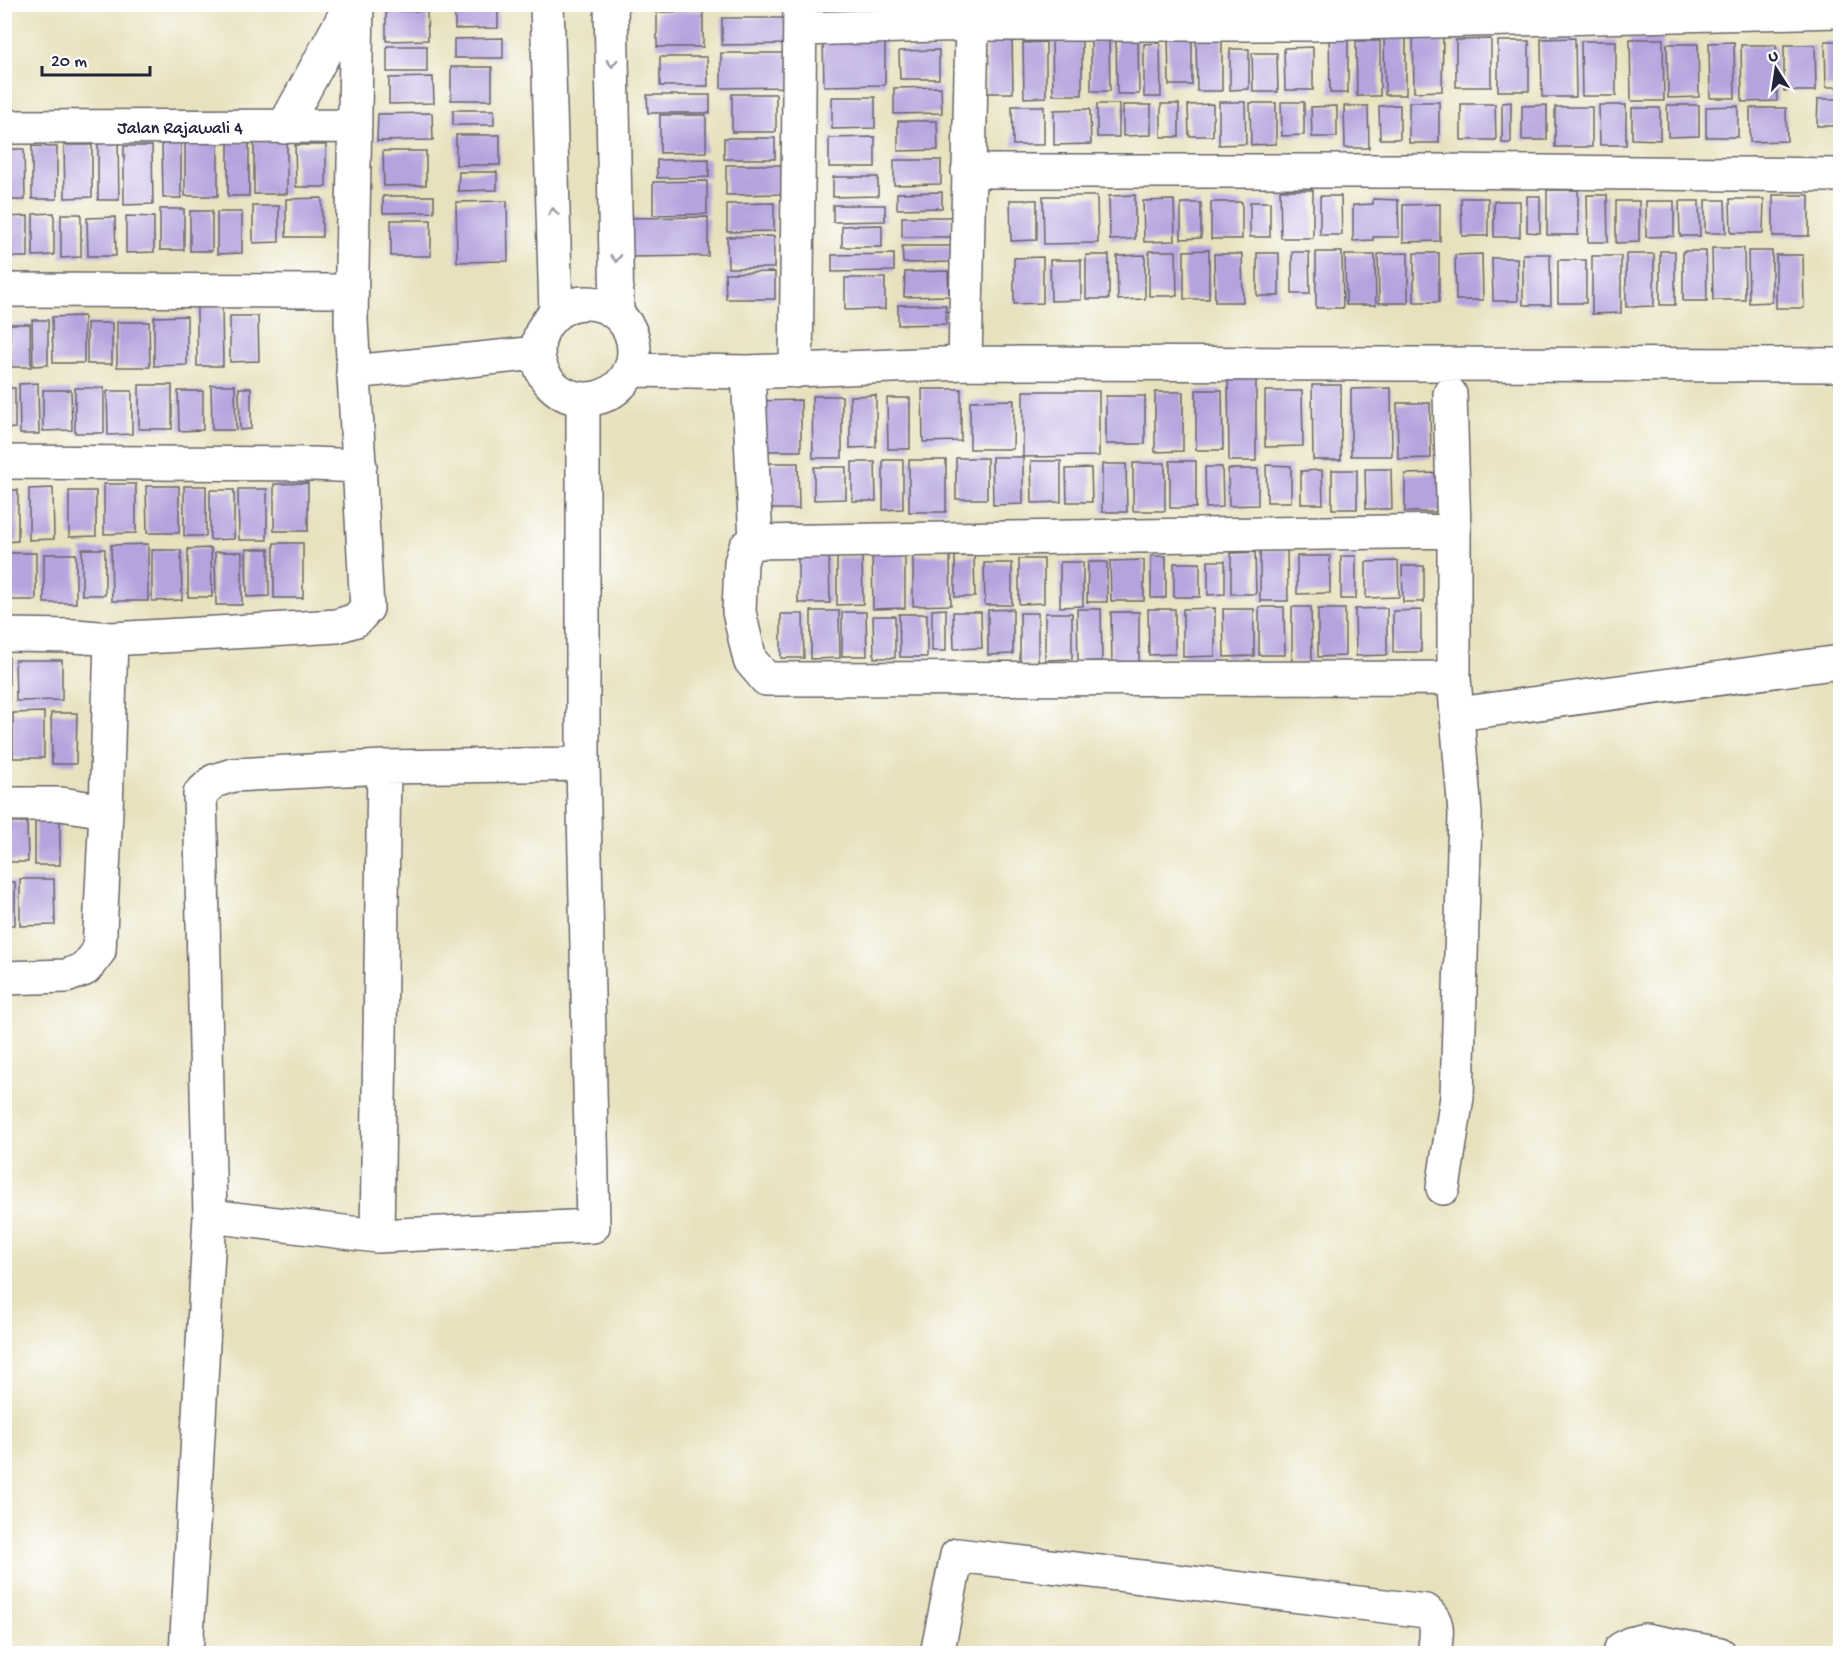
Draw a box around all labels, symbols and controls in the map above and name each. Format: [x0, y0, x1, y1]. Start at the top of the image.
scale bar [42, 39, 150, 77]
north arrow [1746, 39, 1806, 99]
text: U [1767, 47, 1781, 68]
text: 20 m [51, 52, 87, 73]
one-way arrow [606, 58, 618, 67]
street label: Jalan Rajawali 4 [117, 119, 243, 140]
one-way arrow [547, 208, 560, 217]
one-way arrow [610, 253, 622, 262]

